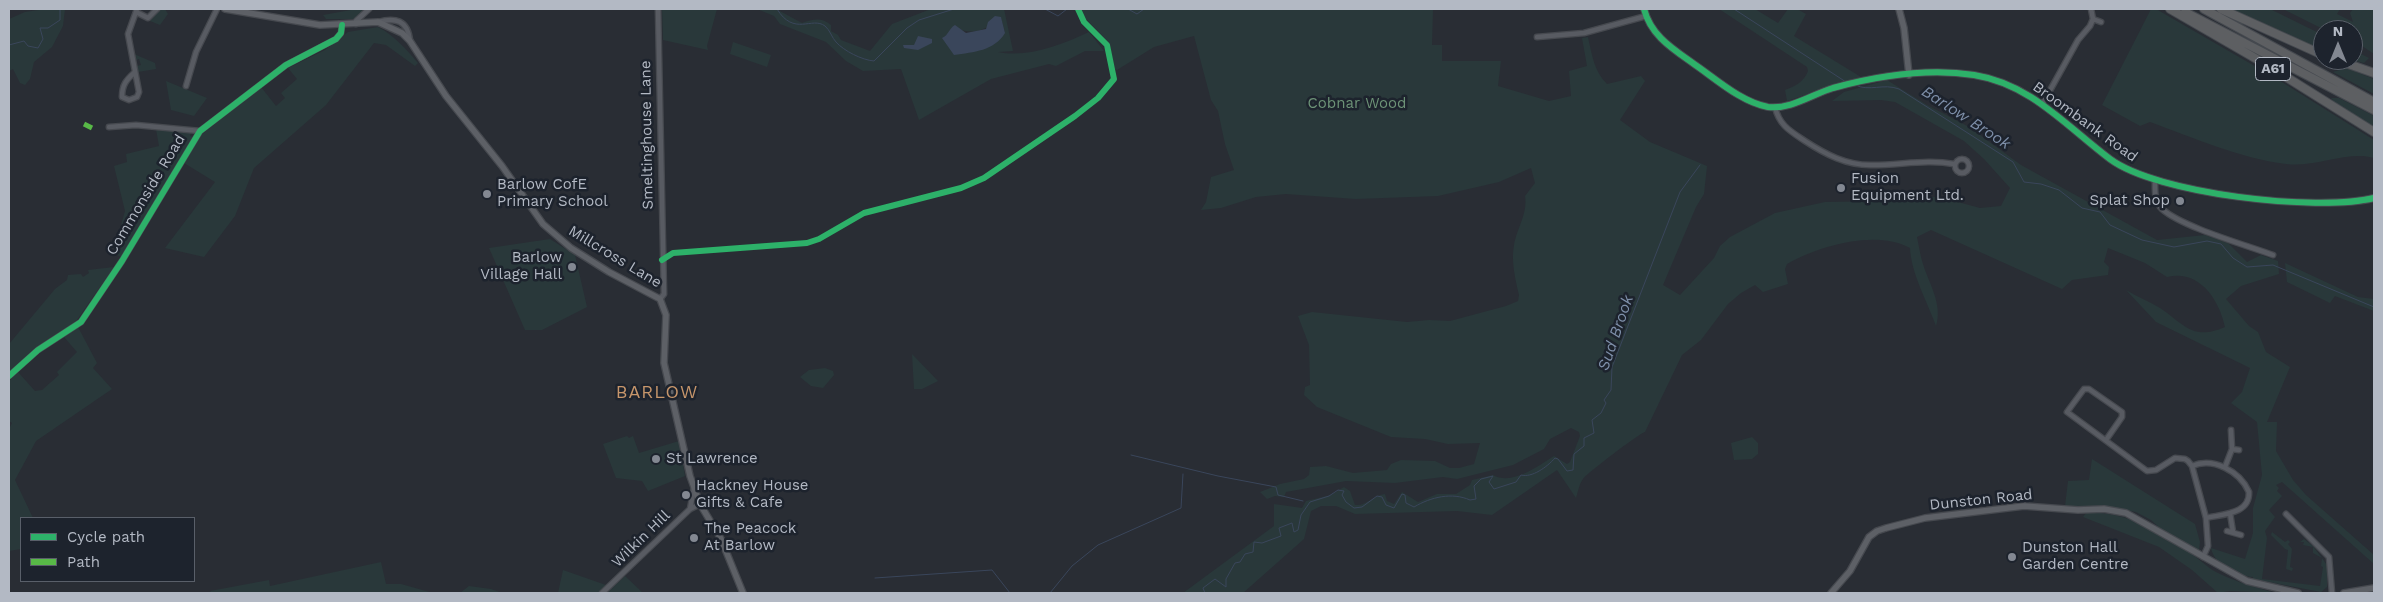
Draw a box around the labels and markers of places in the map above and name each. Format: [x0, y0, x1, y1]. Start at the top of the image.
place label: Fusion Equipment Ltd. [1851, 170, 1964, 205]
place label: Barlow CofE Primary School [497, 176, 608, 211]
marker: Fusion Equipment Ltd. [1835, 182, 1847, 194]
marker: Barlow CofE Primary School [481, 188, 493, 200]
place label: Splat Shop [2090, 192, 2170, 210]
marker: Splat Shop [2174, 195, 2186, 207]
place label: Barlow Village Hall [480, 249, 562, 284]
marker: Barlow Village Hall [566, 261, 578, 273]
place label: St Lawrence [666, 450, 758, 468]
marker: St Lawrence [650, 453, 662, 465]
place label: Hackney House Gifts & Cafe [696, 477, 808, 512]
marker: Hackney House Gifts & Cafe [680, 489, 692, 501]
place label: The Peacock At Barlow [704, 520, 796, 555]
marker: The Peacock At Barlow [688, 532, 700, 544]
place label: Dunston Hall Garden Centre [2022, 539, 2129, 574]
marker: Dunston Hall Garden Centre [2006, 551, 2018, 563]

